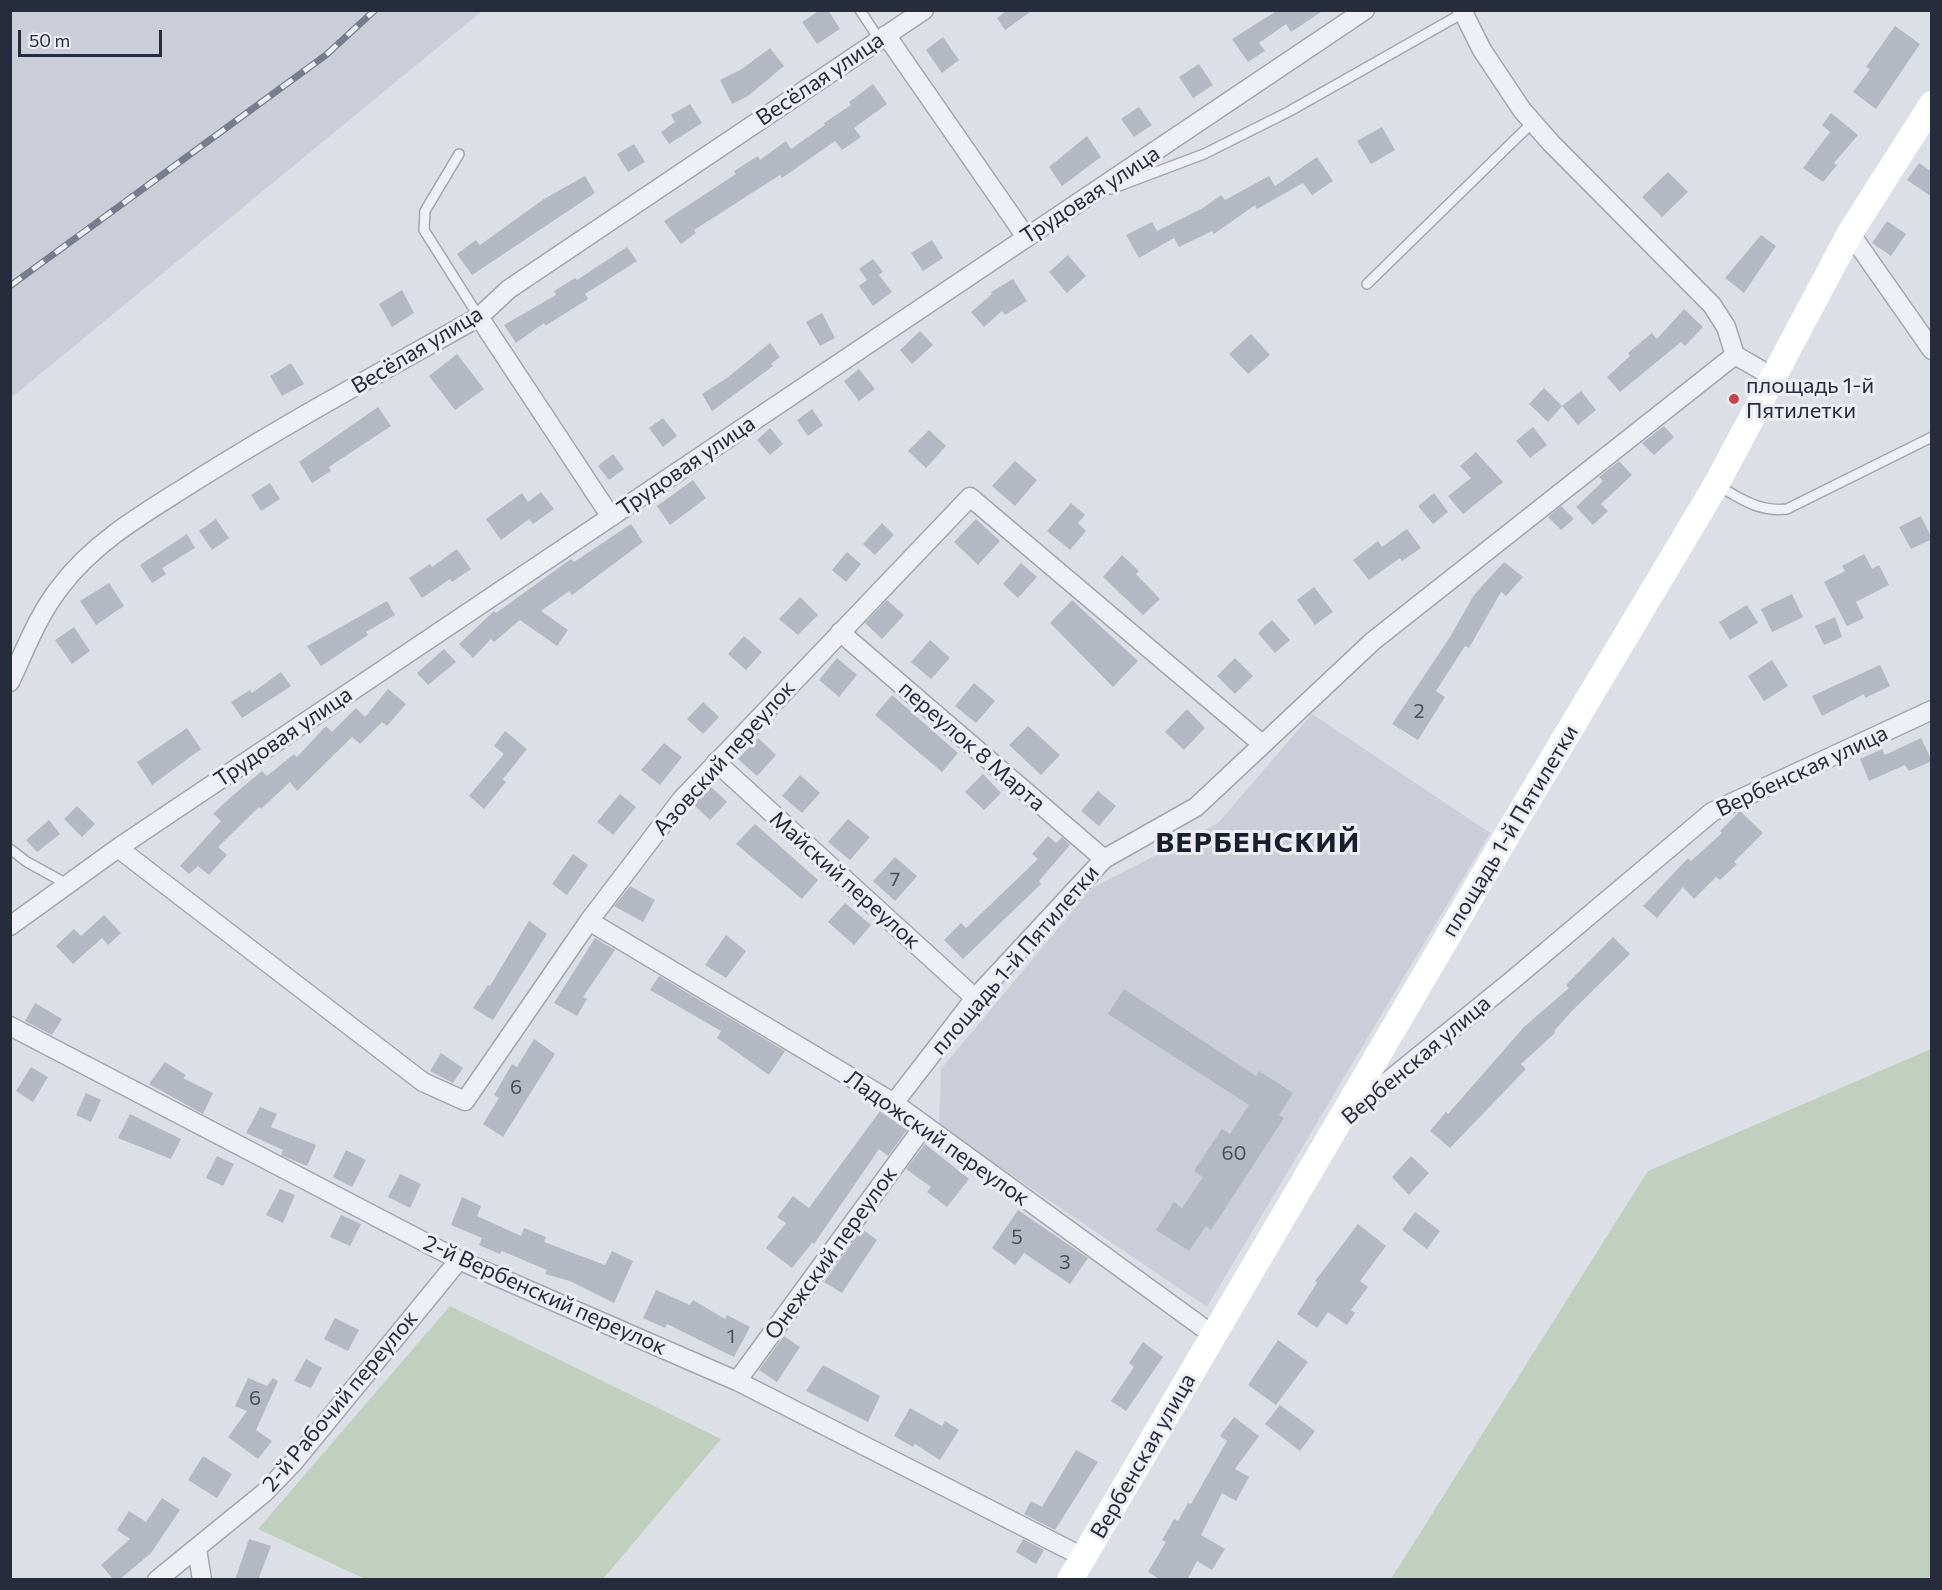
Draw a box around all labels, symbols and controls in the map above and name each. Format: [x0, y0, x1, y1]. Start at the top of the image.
scale bar [21, 18, 165, 56]
street label: Весёлая улица [751, 27, 889, 131]
text: 50 m [29, 29, 70, 51]
street label: Трудовая улица [1015, 140, 1165, 250]
street label: Весёлая улица [347, 300, 487, 400]
place label: площадь 1-й Пятилетки [1746, 373, 1874, 424]
marker: площадь 1-й Пятилетки [1727, 392, 1741, 406]
street label: Трудовая улица [612, 410, 760, 522]
street label: Азовский переулок [648, 675, 800, 841]
street label: переулок 8 Марта [893, 675, 1051, 817]
street label: Трудовая улица [209, 681, 357, 793]
house number: 2 [1413, 699, 1425, 723]
street label: площадь 1-й Пятилетки [1436, 720, 1584, 942]
street label: Вербенская улица [1712, 720, 1892, 822]
street label: Майский переулок [764, 805, 926, 955]
district label: ВЕРБЕНСКИЙ [1155, 826, 1361, 860]
street label: площадь 1-й Пятилетки [926, 860, 1104, 1060]
house number: 7 [890, 867, 900, 891]
street label: Вербенская улица [1336, 990, 1496, 1130]
street label: Ладожский переулок [840, 1064, 1034, 1212]
house number: 6 [510, 1075, 522, 1099]
house number: 60 [1221, 1141, 1247, 1165]
street label: Онежский переулок [759, 1161, 903, 1345]
house number: 5 [1011, 1225, 1023, 1249]
street label: 2-й Вербенский переулок [419, 1229, 671, 1361]
house number: 3 [1059, 1250, 1071, 1274]
street label: 2-й Рабочий переулок [257, 1305, 423, 1497]
house number: 1 [727, 1324, 735, 1348]
street label: Вербенская улица [1085, 1369, 1201, 1543]
house number: 6 [249, 1386, 261, 1410]

